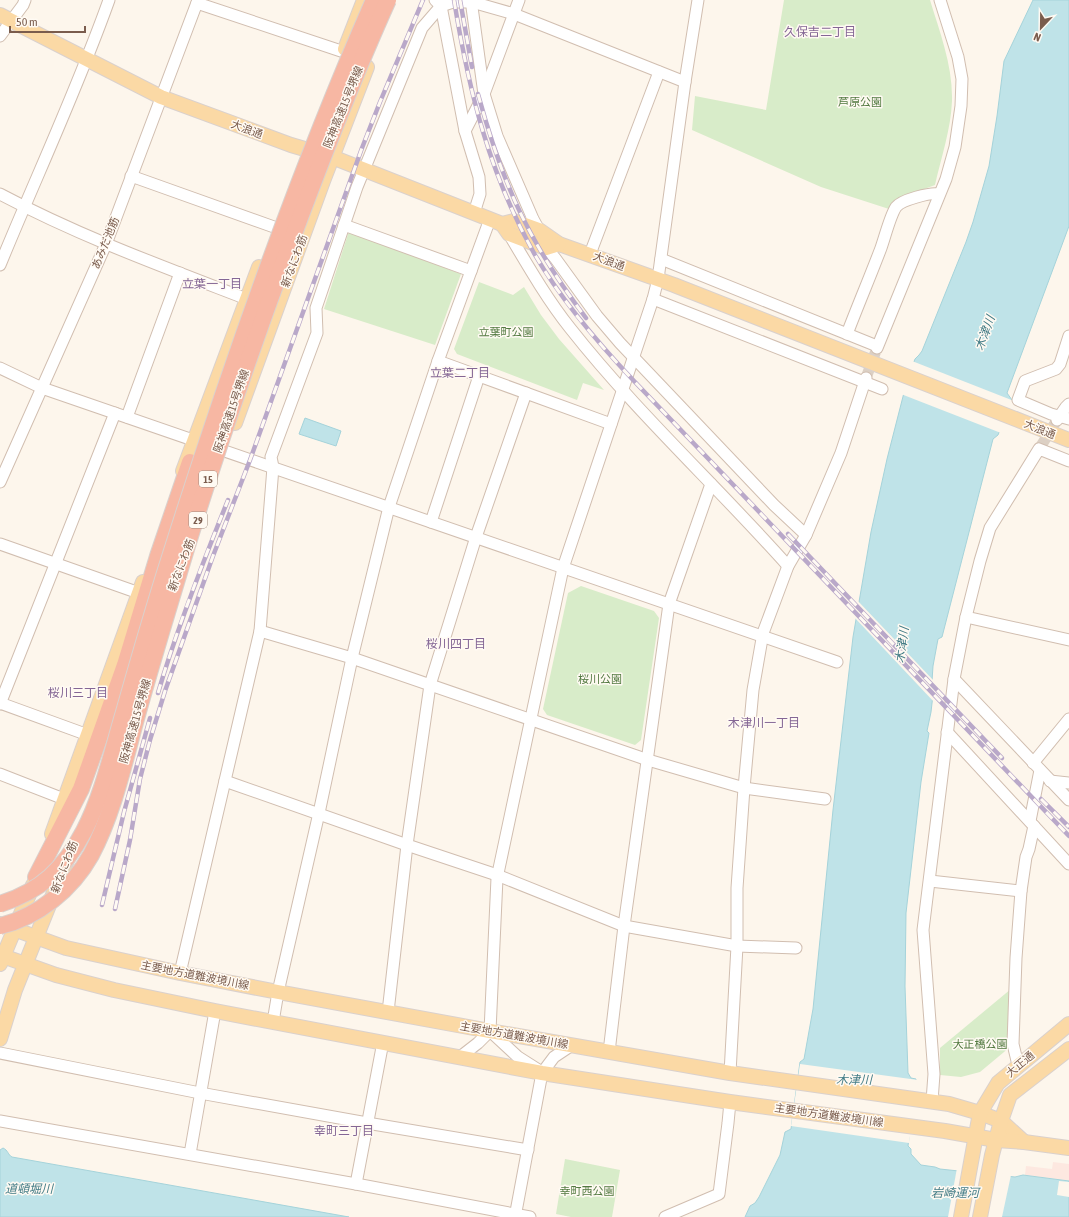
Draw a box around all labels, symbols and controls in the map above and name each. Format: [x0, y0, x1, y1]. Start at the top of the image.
scale bar [10, 8, 85, 34]
north arrow [1021, 8, 1061, 48]
text: 50 m [16, 15, 38, 29]
district label: 久保吉二丁目 [784, 25, 856, 39]
text: N [1032, 30, 1043, 44]
street label: 阪神高速15号堺線 [321, 64, 365, 150]
park label: 芦原公園 [838, 96, 882, 108]
street label: 大浪通 [229, 118, 265, 140]
street label: あみだ池筋 [89, 215, 121, 271]
street label: 新なにわ筋 [279, 233, 309, 289]
street label: 大浪通 [591, 250, 627, 272]
district label: 立葉一丁目 [182, 277, 242, 291]
water label: 木津川 [972, 312, 998, 352]
park label: 立葉町公園 [479, 326, 534, 338]
district label: 立葉二丁目 [430, 366, 490, 380]
street label: 阪神高速15号堺線 [211, 368, 251, 454]
street label: 大浪通 [1022, 417, 1058, 441]
road number: 15 [199, 471, 217, 487]
road number: 29 [189, 512, 207, 528]
street label: 新なにわ筋 [166, 537, 196, 593]
water label: 木津川 [893, 624, 912, 664]
district label: 桜川四丁目 [426, 637, 486, 651]
park label: 桜川公園 [578, 673, 622, 685]
street label: 阪神高速15号堺線 [117, 677, 153, 765]
district label: 桜川三丁目 [48, 686, 108, 700]
district label: 木津川一丁目 [728, 716, 800, 730]
street label: 新なにわ筋 [49, 839, 79, 895]
street label: 主要地方道難波境川線 [140, 959, 250, 991]
street label: 主要地方道難波境川線 [459, 1020, 569, 1050]
park label: 大正橋公園 [953, 1038, 1008, 1050]
street label: 大正通 [1004, 1049, 1036, 1079]
water label: 木津川 [836, 1073, 874, 1087]
street label: 主要地方道難波境川線 [774, 1101, 884, 1129]
district label: 幸町三丁目 [314, 1124, 374, 1138]
water label: 道頓堀川 [5, 1182, 55, 1196]
park label: 幸町西公園 [560, 1185, 615, 1197]
water label: 岩崎運河 [931, 1186, 981, 1200]

